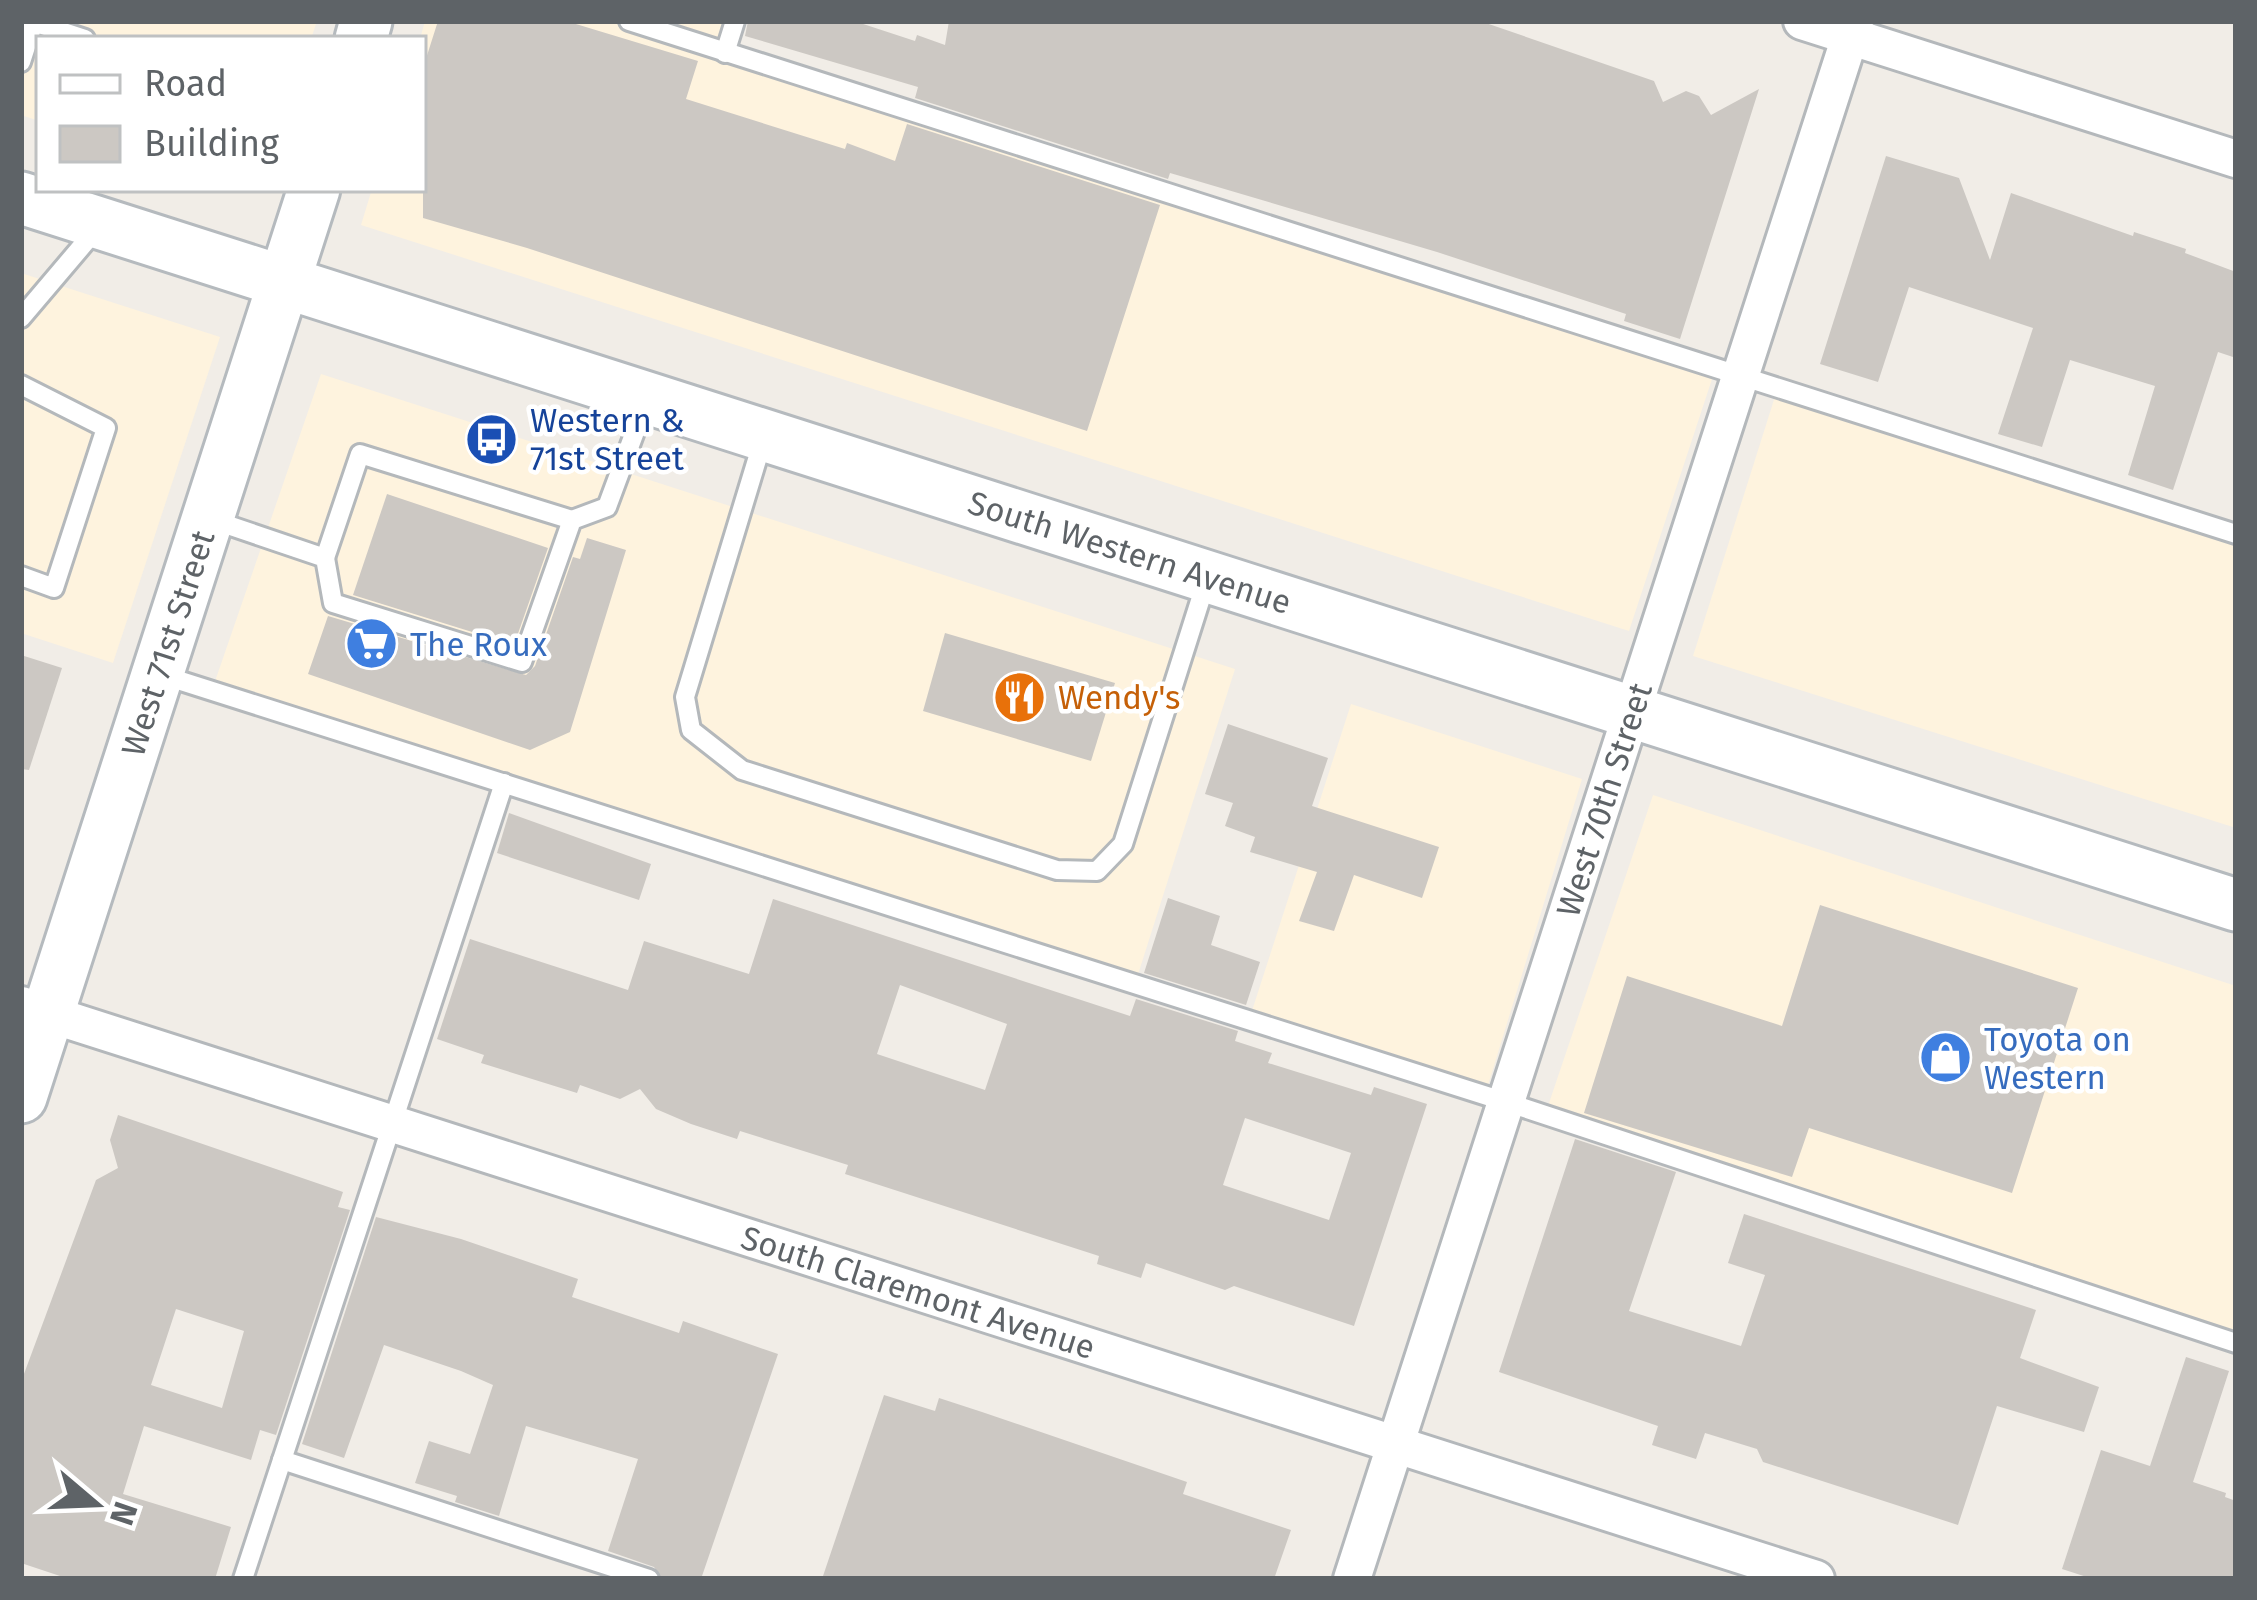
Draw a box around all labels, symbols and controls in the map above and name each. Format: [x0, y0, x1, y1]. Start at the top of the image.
legend [36, 36, 426, 192]
text: Road [144, 62, 227, 106]
text: Building [144, 122, 279, 166]
place label: Western & 71st Street [530, 401, 685, 479]
bus stop icon: Western & 71st Street [463, 411, 519, 467]
street label: South Western Avenue [963, 483, 1296, 623]
street label: West 71st Street [113, 525, 224, 761]
supermarket icon: The Roux [343, 616, 399, 672]
place label: The Roux [410, 625, 547, 665]
restaurant icon: Wendy's [991, 669, 1047, 725]
place label: Wendy's [1058, 678, 1181, 718]
street label: West 70th Street [1548, 678, 1661, 922]
place label: Toyota on Western [1984, 1020, 2131, 1098]
shop icon: Toyota on Western [1917, 1030, 1973, 1086]
street label: South Claremont Avenue [736, 1218, 1100, 1368]
north arrow [36, 1444, 156, 1564]
text: N [101, 1497, 146, 1530]

